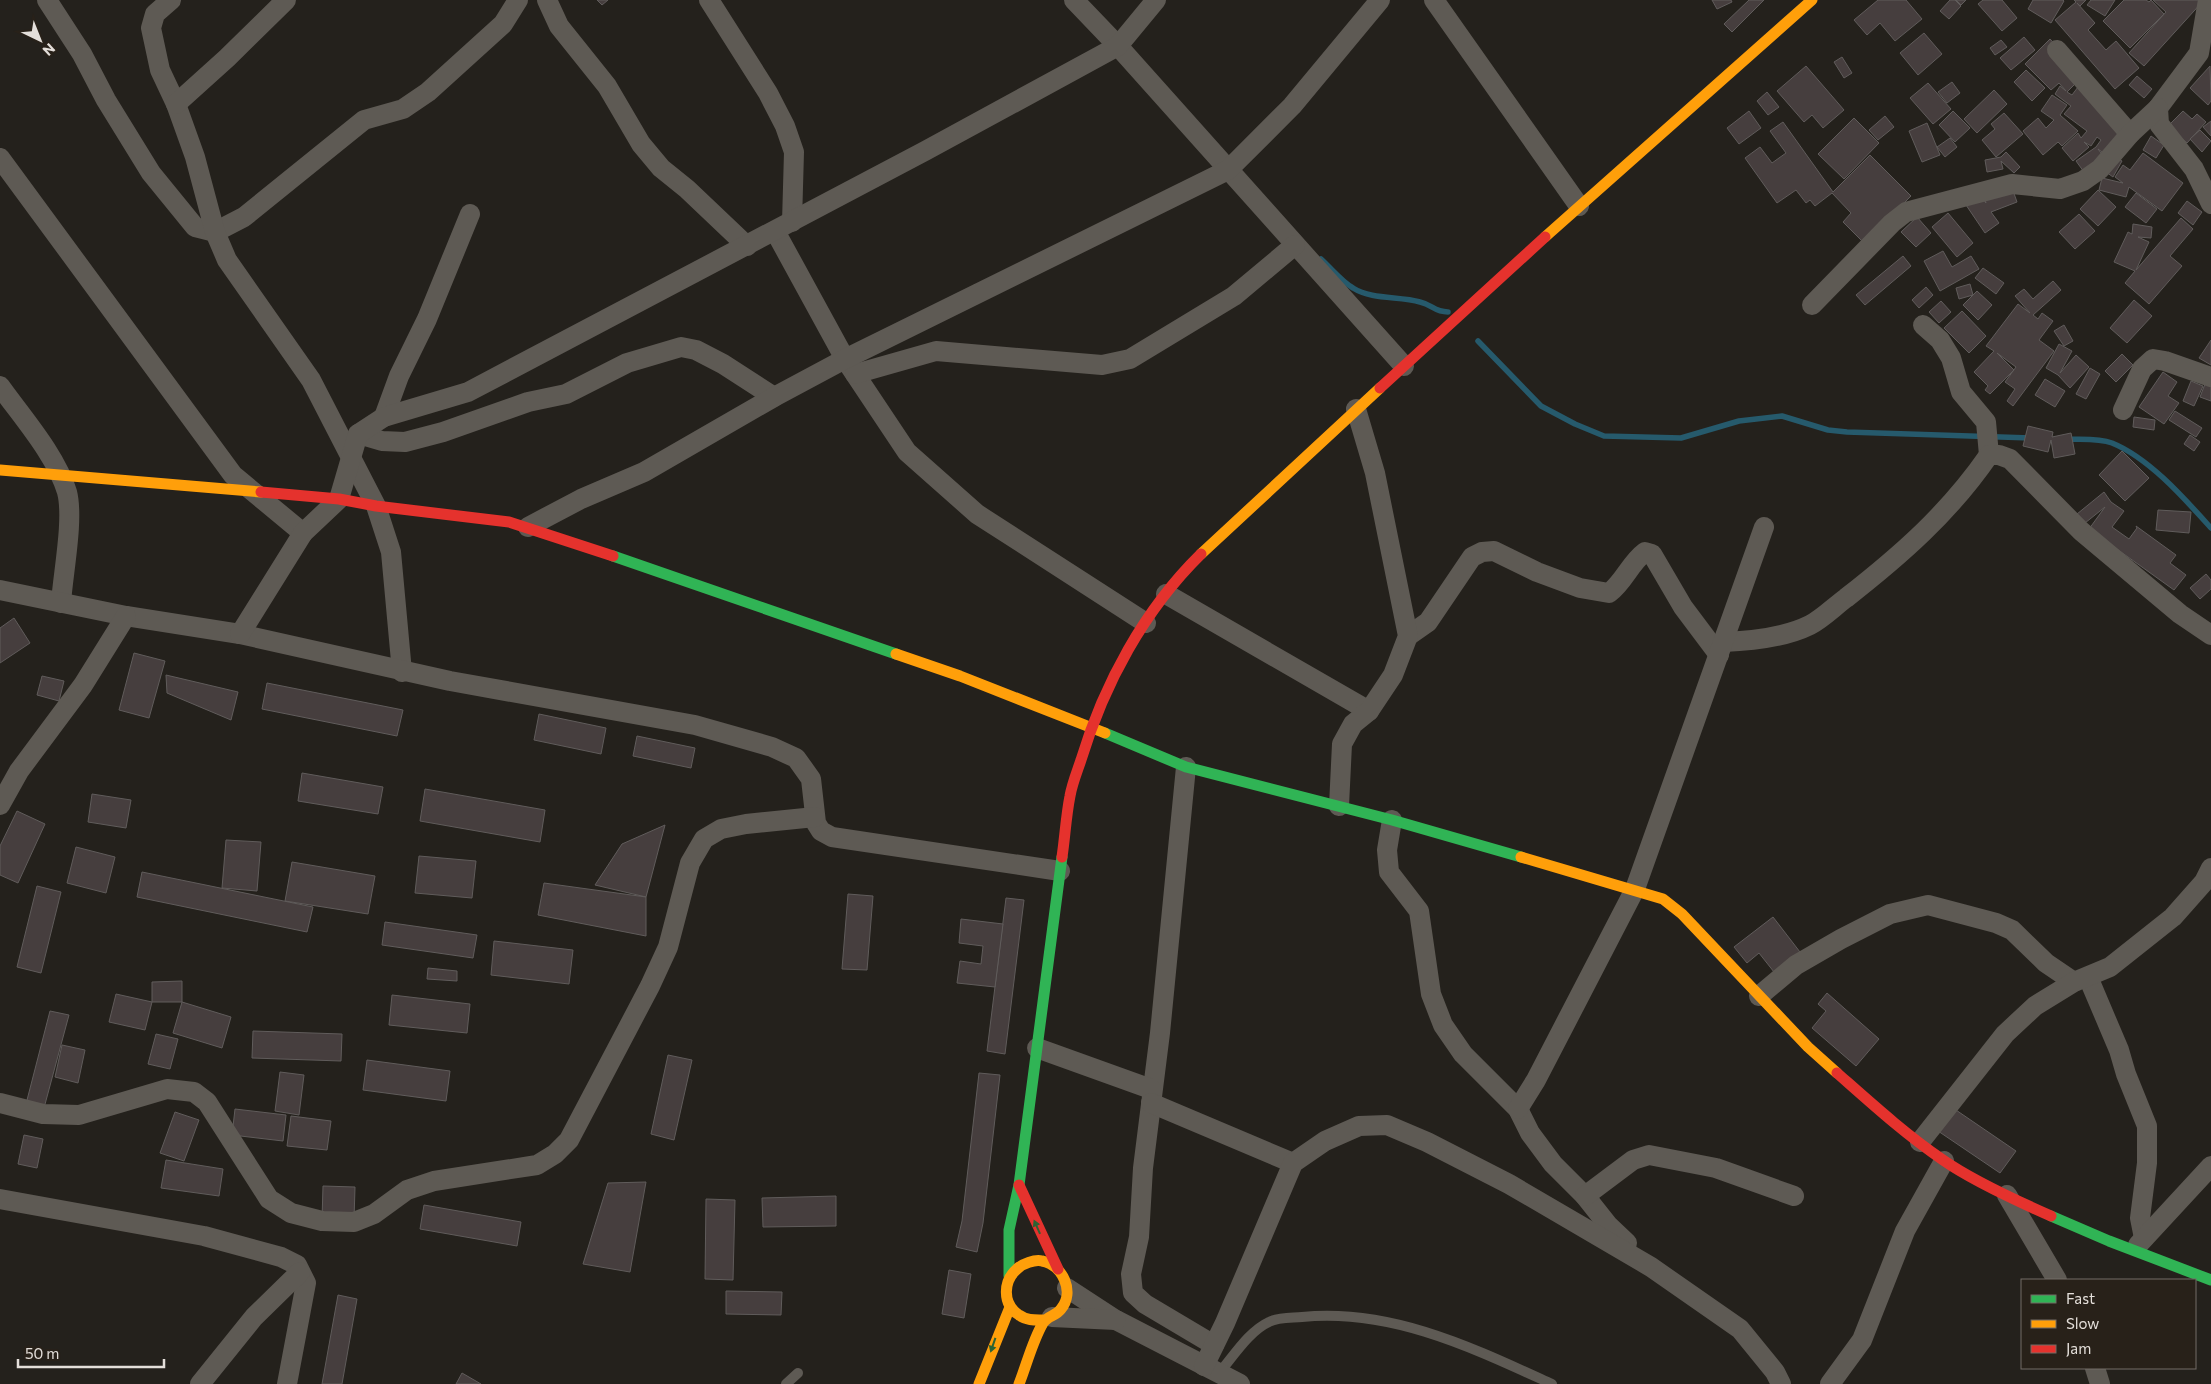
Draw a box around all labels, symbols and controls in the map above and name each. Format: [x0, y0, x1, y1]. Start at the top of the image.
north arrow [15, 15, 65, 65]
text: N [40, 40, 59, 60]
one-way arrow [1033, 1220, 1041, 1234]
legend [2021, 1279, 2196, 1369]
text: Fast [2066, 1289, 2095, 1307]
text: Slow [2066, 1314, 2099, 1332]
scale bar [18, 1336, 164, 1368]
one-way arrow [989, 1338, 997, 1353]
text: Jam [2066, 1339, 2091, 1357]
text: 50 m [25, 1344, 59, 1362]

